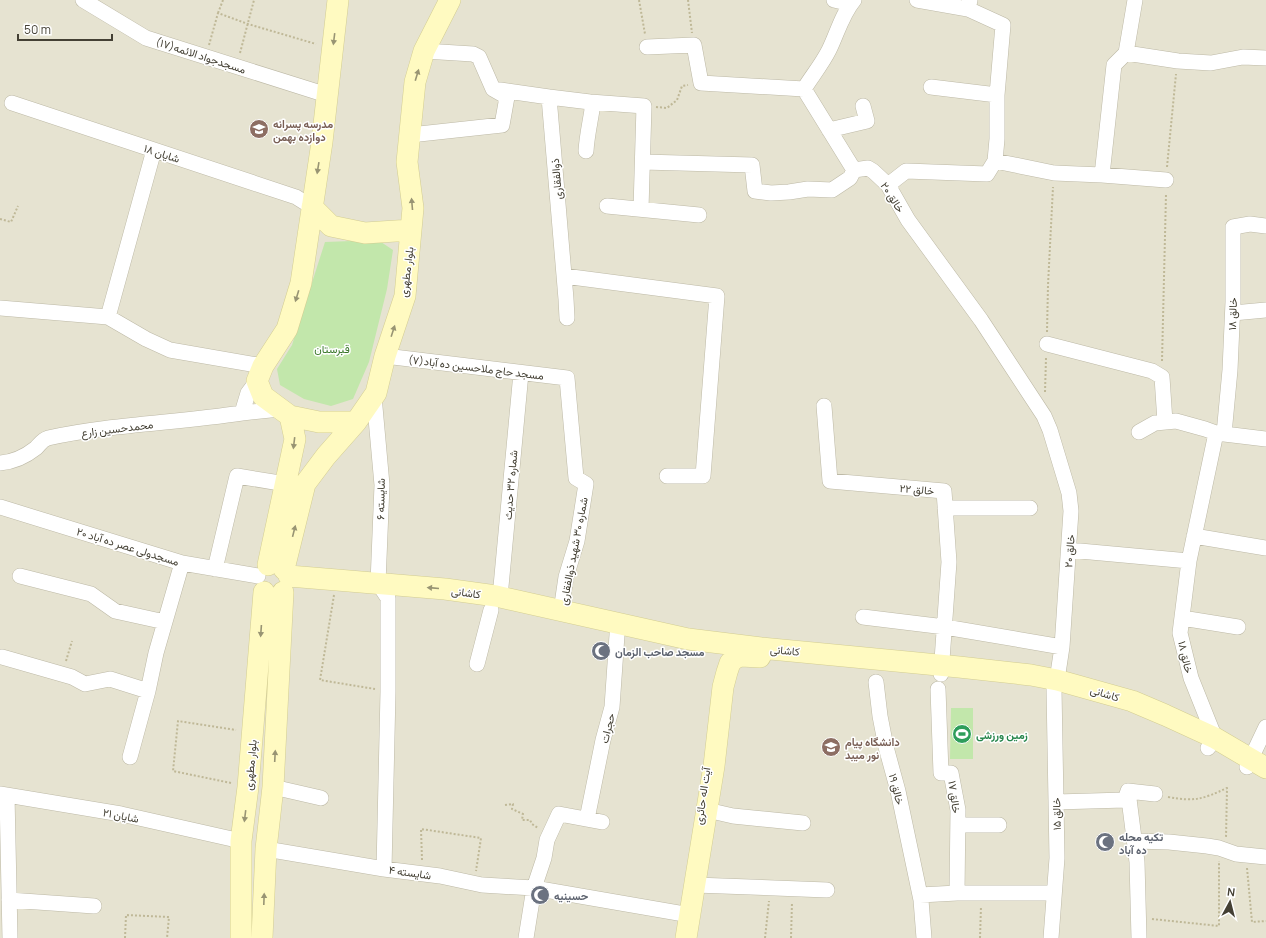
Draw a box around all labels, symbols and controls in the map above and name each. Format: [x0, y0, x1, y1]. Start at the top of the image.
scale bar [18, 16, 112, 42]
text: 50 m [24, 21, 51, 38]
street label: مسجدجواد الائمه(۱۷) [154, 33, 248, 77]
one-way arrow [330, 33, 337, 45]
one-way arrow [414, 68, 420, 80]
place label: مدرسه پسرانه دوازده بهمن [273, 116, 333, 144]
school or university icon: مدرسه پسرانه دوازده بهمن [248, 118, 270, 140]
street label: شایان ۱۸ [142, 140, 182, 166]
street label: ذوالفقاری [547, 158, 565, 200]
one-way arrow [315, 162, 321, 174]
street label: خالق ۲۰ [878, 179, 908, 215]
one-way arrow [409, 197, 415, 210]
street label: بلوار مطهری [395, 246, 417, 298]
one-way arrow [294, 290, 300, 302]
street label: خالق ۱۸ [1224, 297, 1240, 331]
one-way arrow [390, 325, 396, 337]
park label: قبرستان [314, 341, 350, 356]
street label: مسجد حاج ملاحسین ده آباد(۷) [407, 351, 545, 384]
street label: محمدحسین زارع [80, 416, 154, 441]
one-way arrow [290, 437, 297, 449]
street label: شماره ۳۲ حدیث [499, 449, 521, 521]
street label: شایسته ۶ [372, 478, 388, 520]
street label: خالق ۲۲ [899, 480, 935, 498]
street label: شماره ۳۰ شهید ذوالفقاری [555, 495, 591, 606]
street label: مسجدولی عصر ده آباد ۲۰ [75, 523, 181, 569]
one-way arrow [291, 525, 297, 537]
street label: خالق ۲۰ [1060, 534, 1078, 568]
street label: کاشانی [450, 583, 482, 602]
one-way arrow [427, 585, 439, 592]
one-way arrow [257, 625, 264, 637]
street label: خالق ۱۸ [1175, 639, 1197, 675]
mosque icon: مسجد صاحب الزمان [590, 640, 612, 662]
street label: کاشانی [770, 641, 801, 659]
place label: مسجد صاحب الزمان [615, 644, 705, 659]
street label: کاشانی [1089, 682, 1121, 705]
street label: حجرات [596, 711, 618, 745]
sports icon: زمین ورزشی [951, 723, 973, 745]
place label: زمین ورزشی [976, 727, 1028, 742]
place label: دانشگاه پیام نور میبد [845, 734, 900, 762]
school or university icon: دانشگاه پیام نور میبد [820, 736, 842, 758]
street label: بلوار مطهری [240, 739, 260, 791]
one-way arrow [271, 750, 278, 762]
street label: آیت اله حائری [691, 765, 714, 826]
street label: خالق ۱۹ [886, 772, 908, 806]
street label: خالق ۱۷ [945, 780, 965, 814]
street label: خالق ۱۵ [1048, 797, 1064, 831]
street label: شایان ۲۱ [102, 804, 141, 826]
one-way arrow [241, 810, 248, 822]
place label: تکیه محله ده آباد [1119, 829, 1163, 857]
mosque icon: تکیه محله ده آباد [1094, 831, 1116, 853]
street label: شایسته ۴ [388, 862, 432, 882]
north arrow [1210, 882, 1250, 922]
mosque icon: حسینیه [529, 884, 551, 906]
text: N [1226, 884, 1236, 900]
place label: حسینیه [554, 888, 589, 903]
one-way arrow [261, 892, 267, 905]

